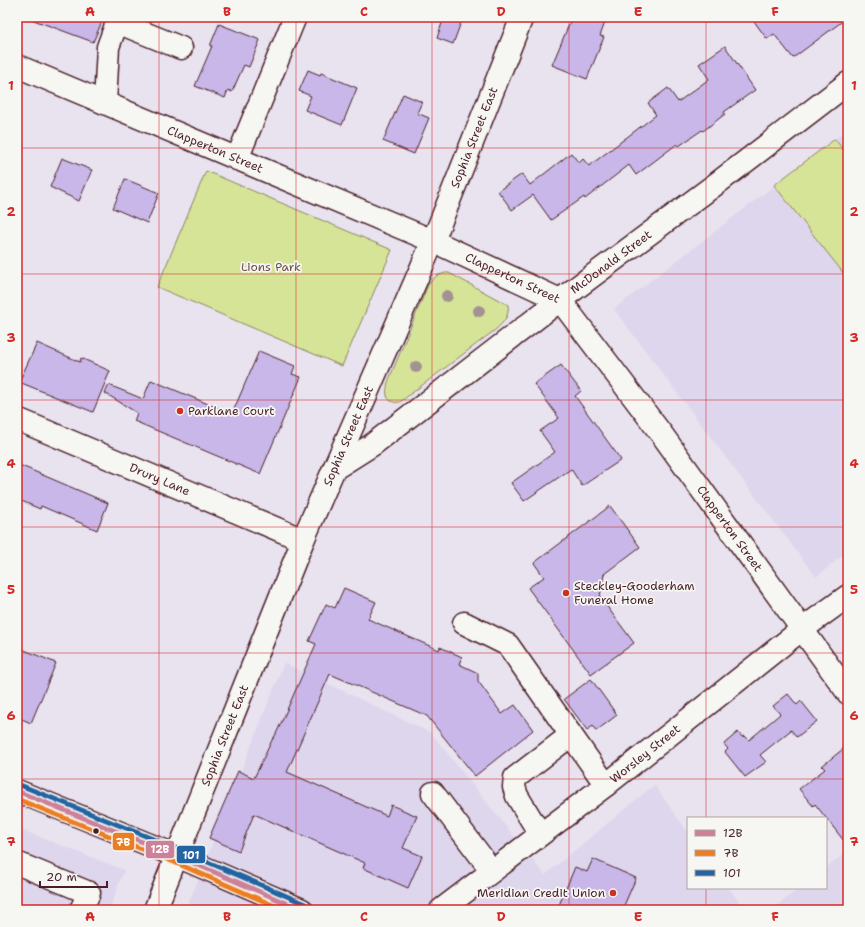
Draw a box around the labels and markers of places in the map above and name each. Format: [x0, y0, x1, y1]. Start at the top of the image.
place label: Parklane Court [188, 403, 275, 419]
marker: Parklane Court [175, 406, 185, 416]
place label: Steckley-Gooderham Funeral Home [574, 578, 695, 608]
marker: Steckley-Gooderham Funeral Home [561, 588, 571, 598]
unlabelled marker [91, 826, 101, 836]
place label: Meridian Credit Union [477, 885, 605, 901]
marker: Meridian Credit Union [608, 888, 618, 898]

